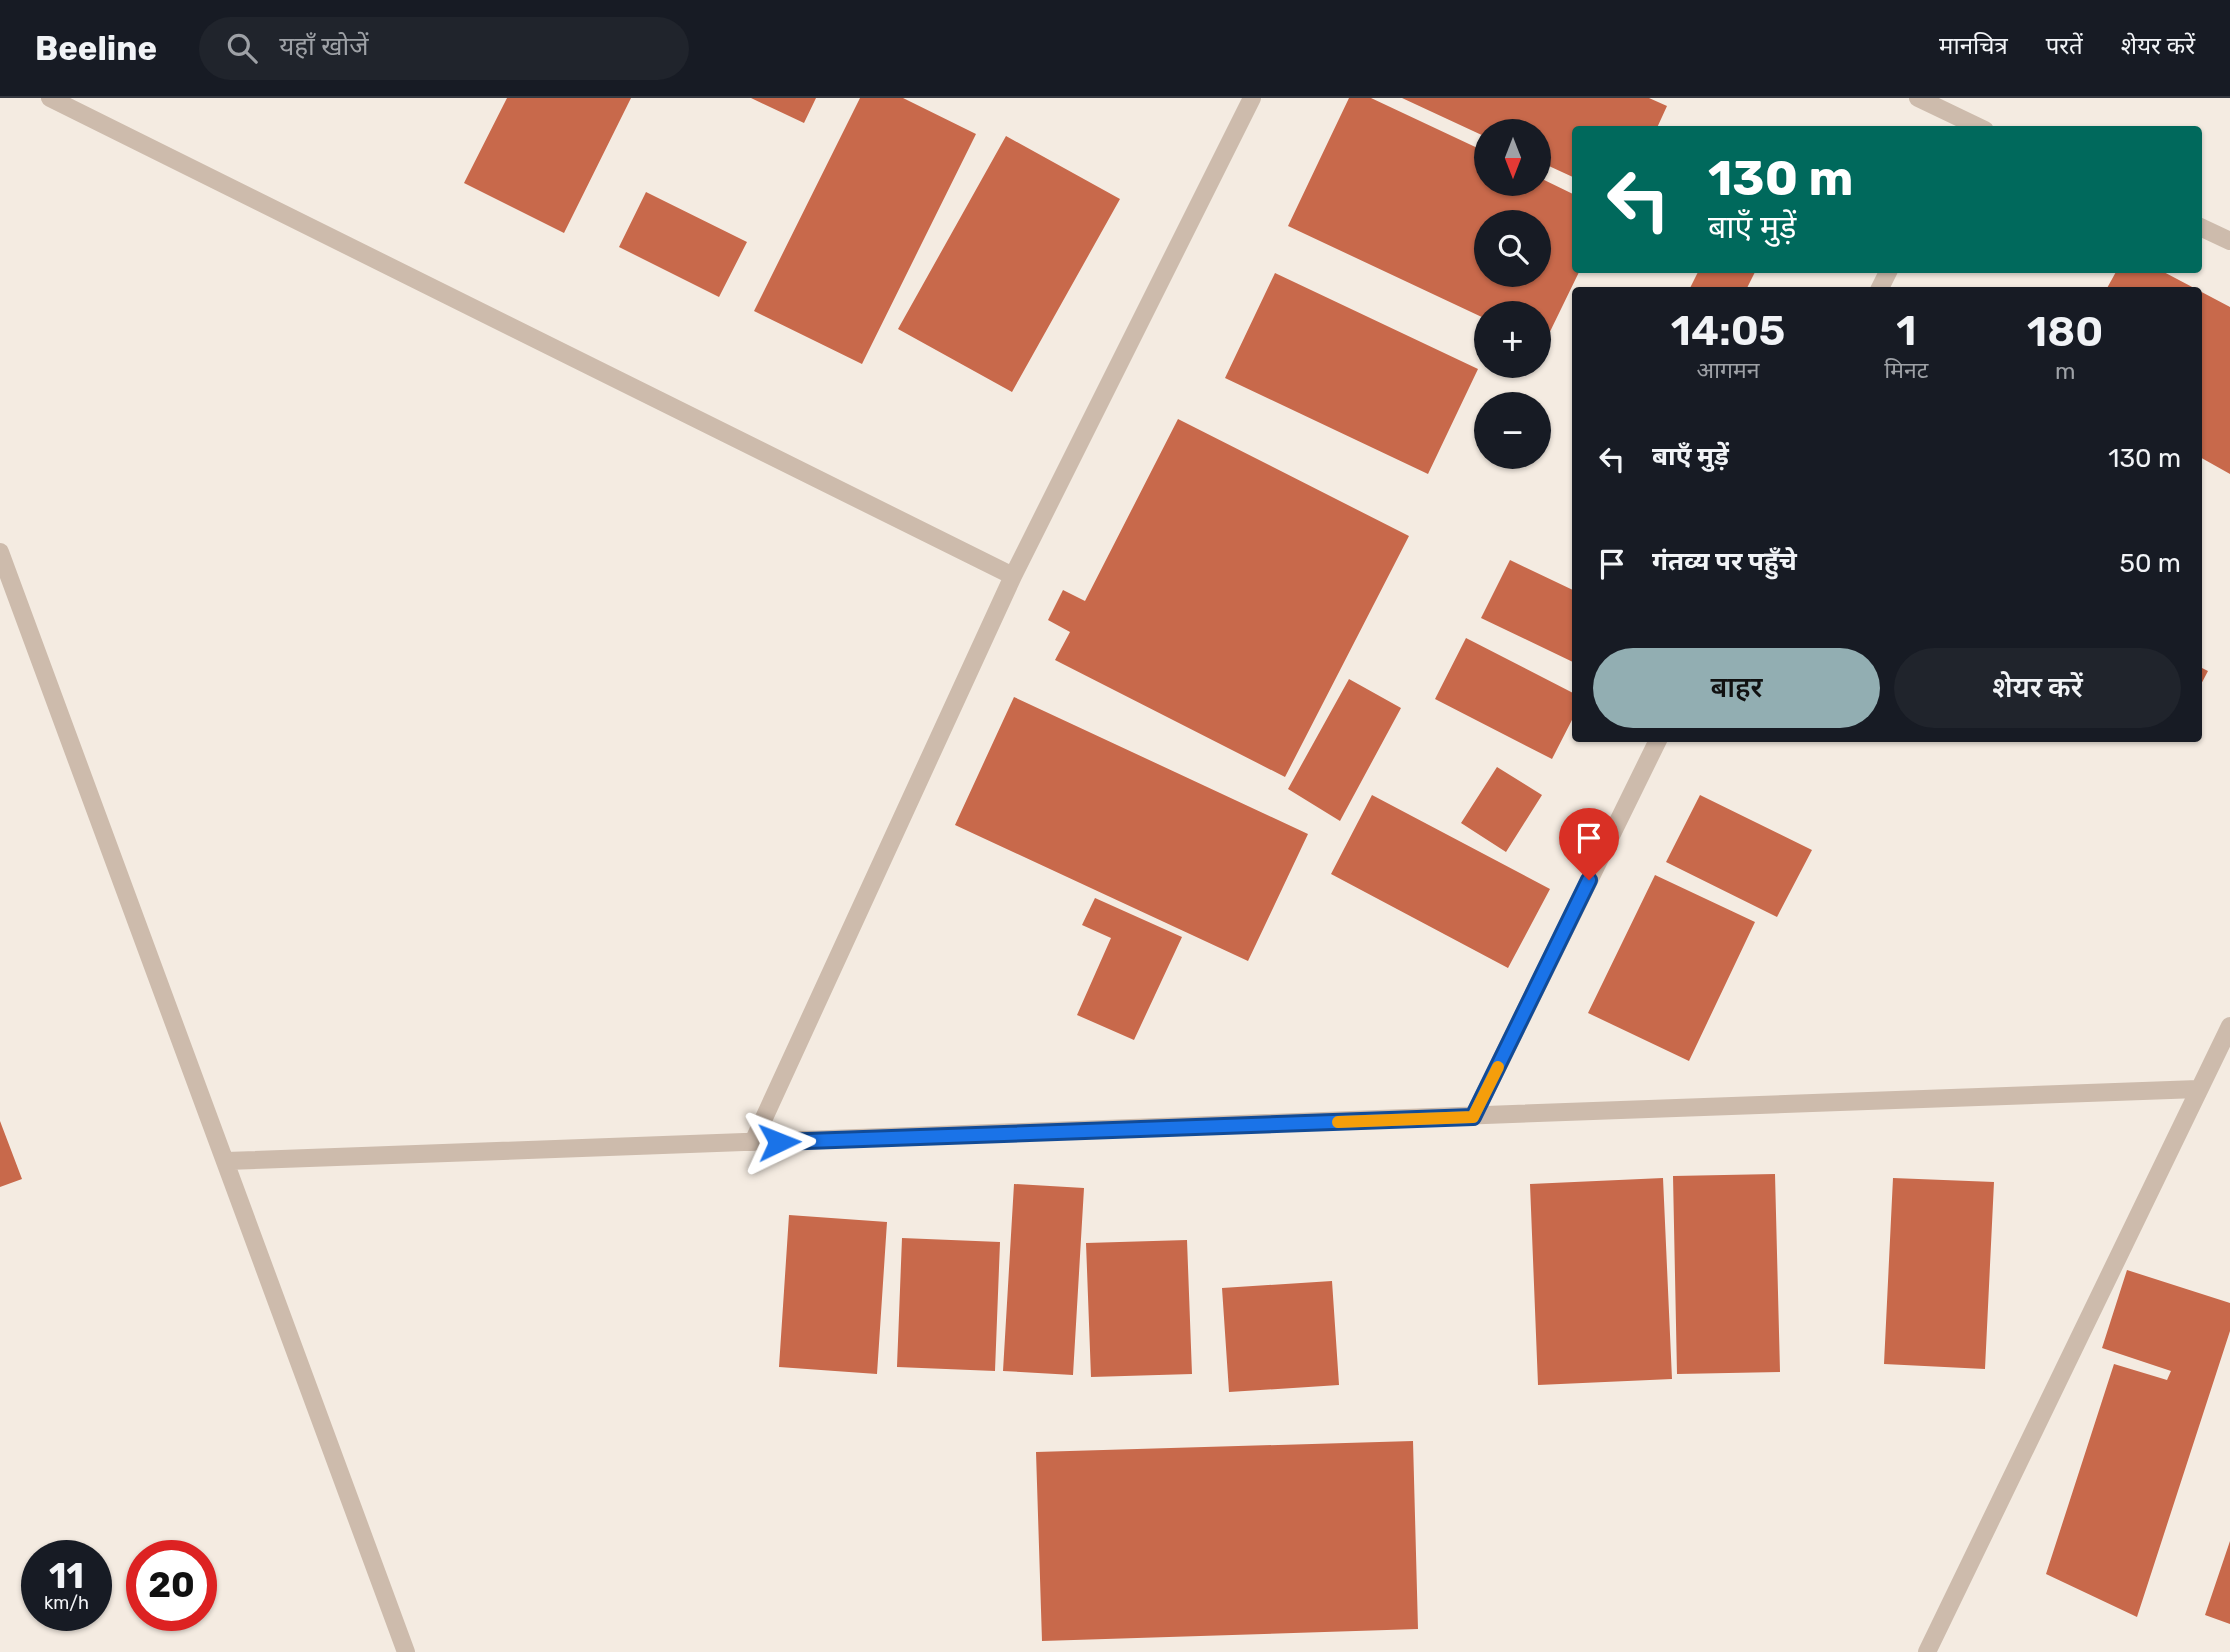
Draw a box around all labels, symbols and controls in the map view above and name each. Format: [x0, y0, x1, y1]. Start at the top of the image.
search box [199, 17, 689, 80]
text: Beeline [35, 29, 157, 68]
icon: search [223, 29, 261, 67]
text: यहाँ खोजें [279, 31, 368, 62]
text: मानचित्र [1939, 32, 2008, 60]
text: परतें [2046, 32, 2083, 60]
text: शेयर करें [2121, 32, 2195, 60]
north arrow [1474, 119, 1550, 196]
map controls [1474, 119, 1551, 469]
text: 130 m [1708, 149, 1853, 207]
icon: left [1593, 154, 1684, 245]
text: बाएँ मुड़ें [1708, 208, 1796, 246]
button: search [1474, 210, 1551, 287]
button: + [1474, 301, 1551, 378]
text: 14:05 [1671, 306, 1785, 356]
text: 1 [1896, 306, 1916, 356]
text: 180 [2027, 307, 2103, 357]
text: आगमन [1697, 356, 1760, 384]
text: मिनट [1884, 356, 1928, 384]
text: m [2055, 357, 2075, 385]
button: − [1474, 392, 1551, 469]
icon: left [1593, 440, 1631, 478]
text: बाएँ मुड़ें [1652, 441, 1729, 472]
text: 130 m [2108, 443, 2181, 474]
icon: arrive [1593, 545, 1631, 583]
text: गंतव्य पर पहुँचे [1652, 546, 1797, 577]
text: 50 m [2120, 548, 2181, 579]
button: बाहर [1593, 648, 1880, 728]
button: शेयर करें [1894, 648, 2181, 728]
pin [1559, 808, 1619, 880]
icon: arrive [1570, 819, 1608, 857]
position arrow [742, 1105, 816, 1179]
speed limit sign: 20 [126, 1540, 217, 1631]
text: 11 [49, 1555, 84, 1597]
text: km/h [44, 1592, 89, 1614]

